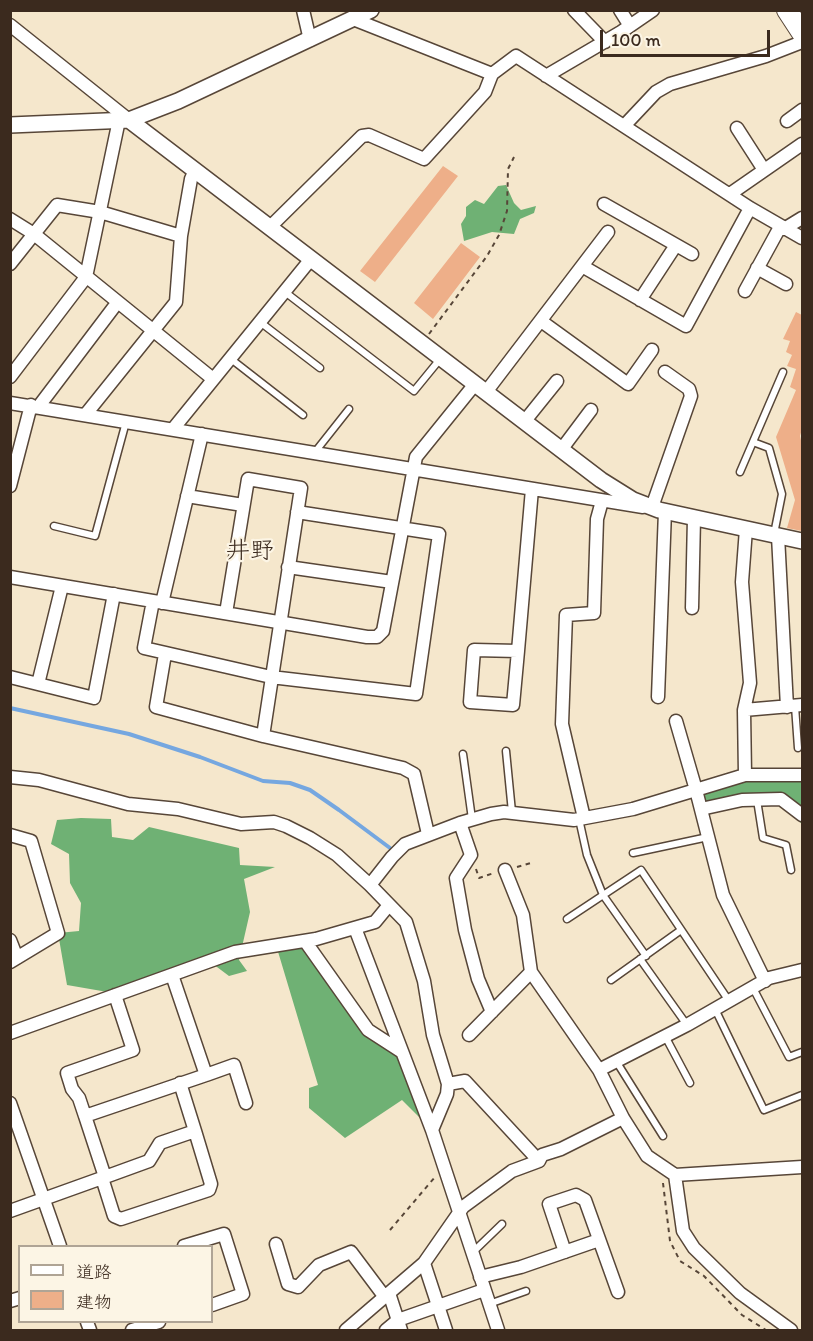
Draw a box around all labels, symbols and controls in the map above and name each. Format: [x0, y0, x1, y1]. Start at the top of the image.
scale bar [603, 18, 772, 56]
text: 100 m [611, 29, 661, 51]
district label: 井野 [226, 538, 274, 566]
legend [18, 1245, 213, 1323]
text: 道路 [76, 1261, 112, 1283]
text: 建物 [76, 1291, 112, 1313]

